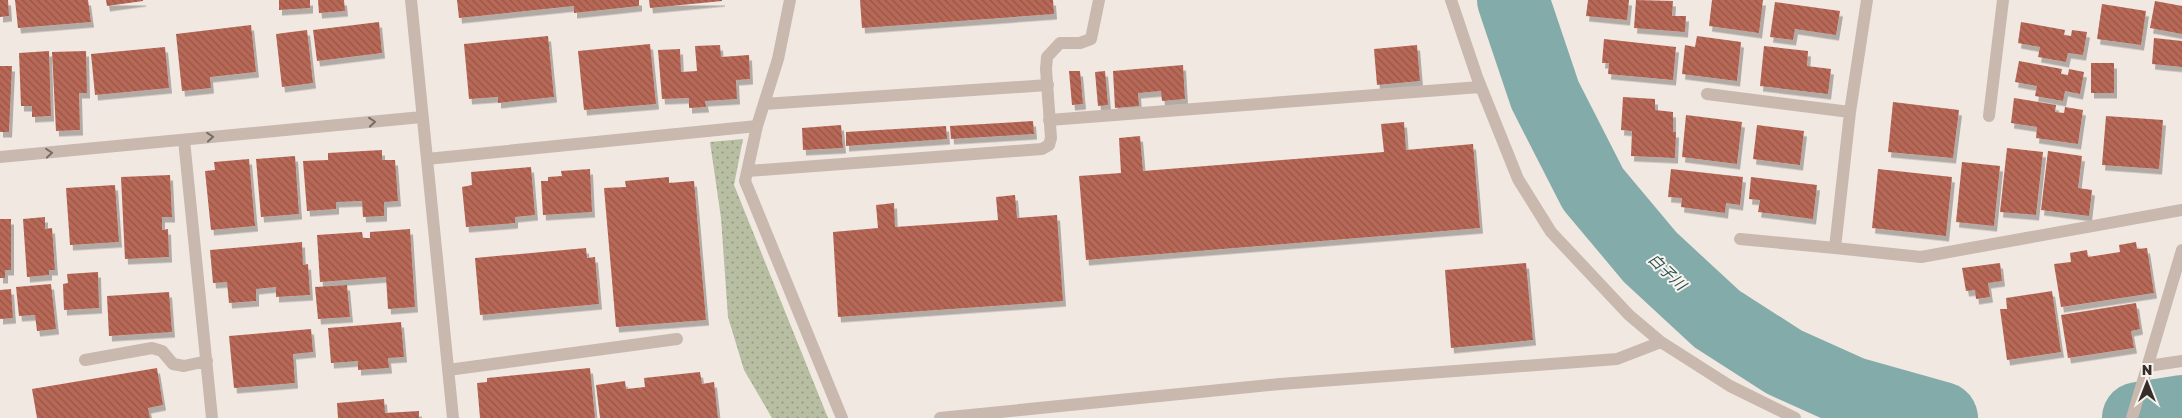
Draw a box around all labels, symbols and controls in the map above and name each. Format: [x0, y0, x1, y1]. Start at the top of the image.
one-way arrow [368, 117, 376, 128]
one-way arrow [207, 132, 215, 143]
one-way arrow [45, 148, 53, 159]
water label: 白子川 [1645, 249, 1692, 295]
north arrow [2122, 358, 2172, 408]
text: N [2142, 361, 2152, 378]

